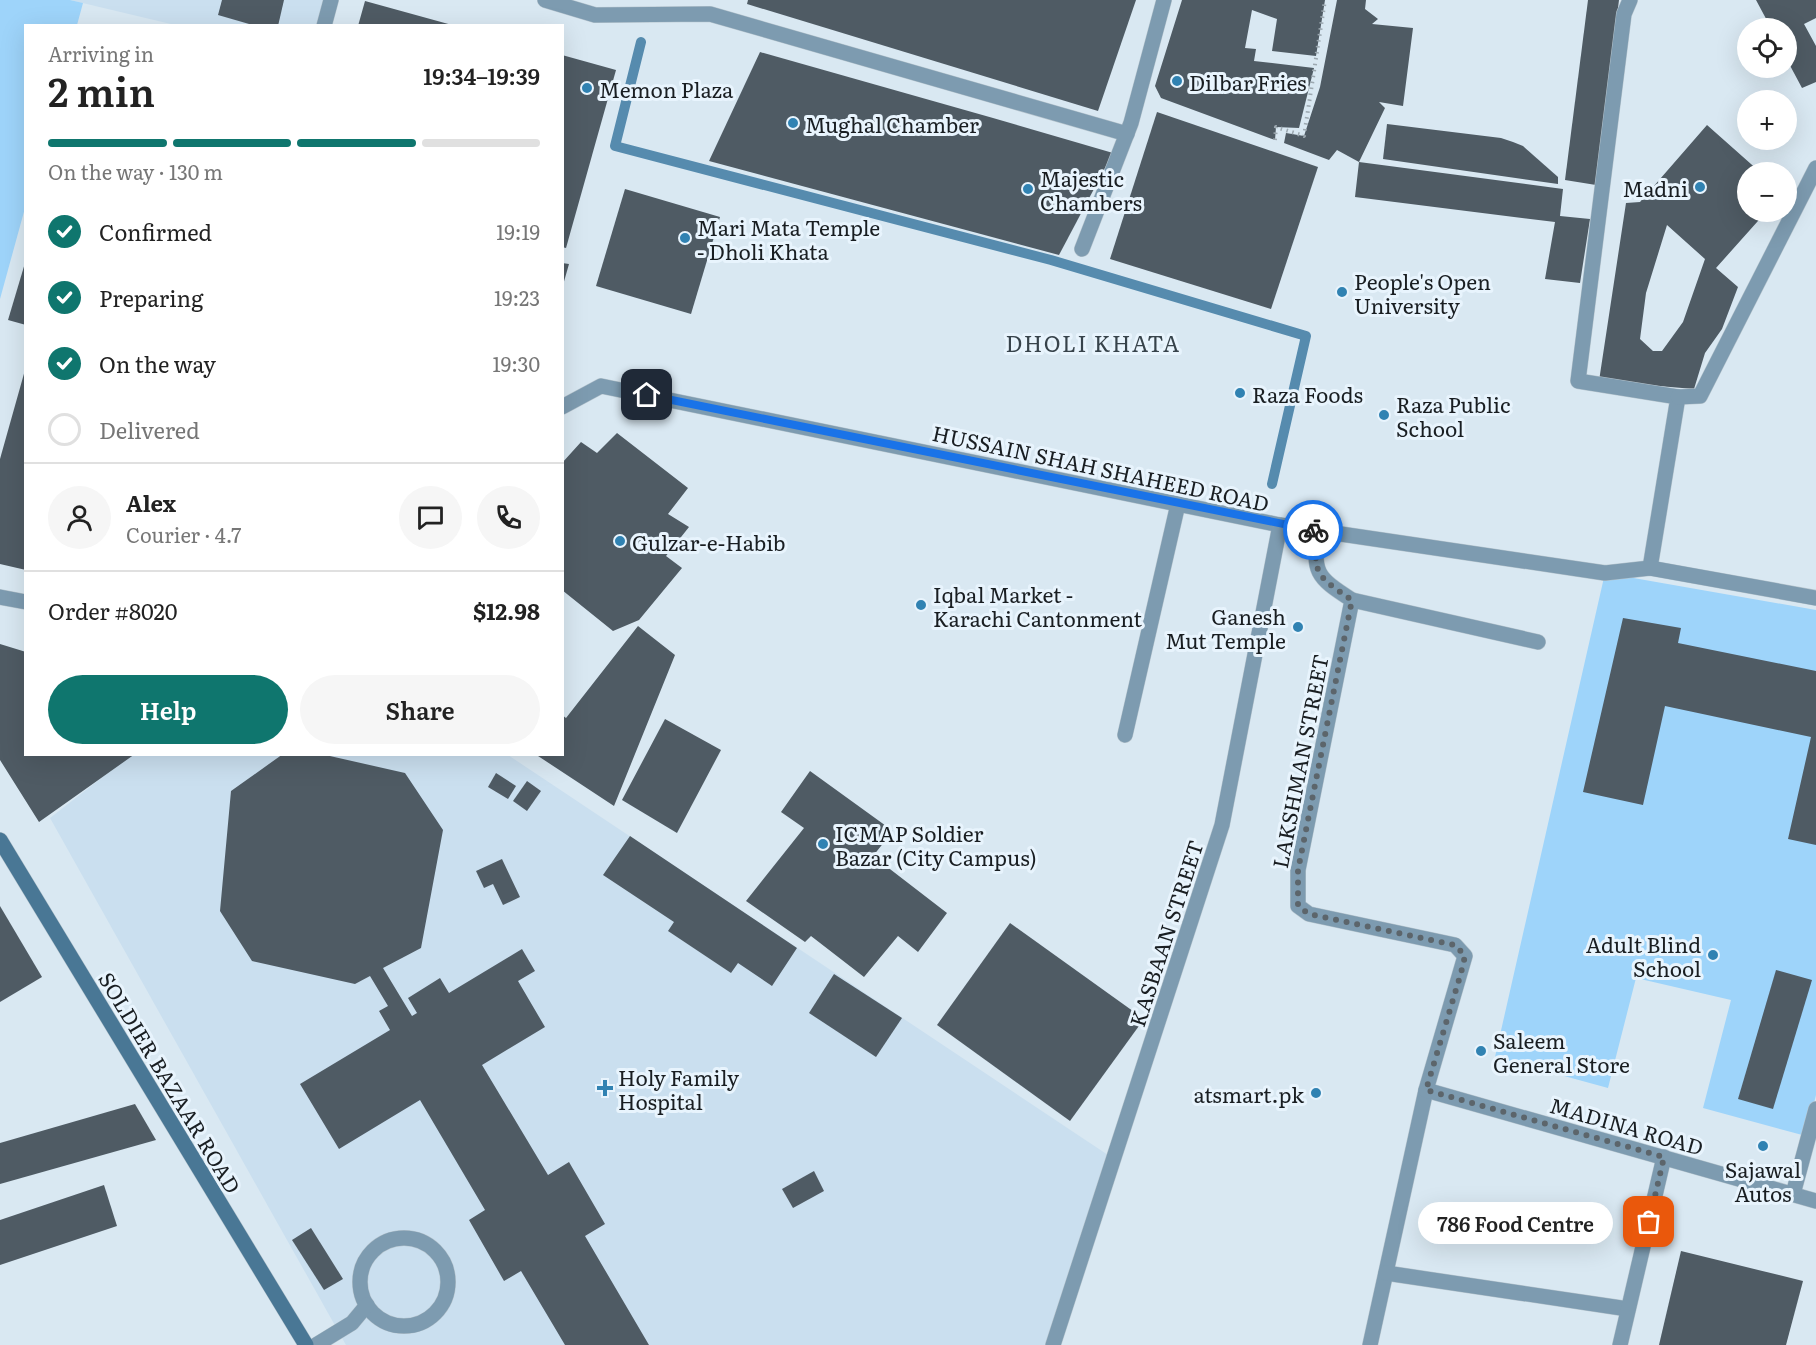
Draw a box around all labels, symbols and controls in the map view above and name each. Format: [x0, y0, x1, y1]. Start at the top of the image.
map controls [1737, 18, 1797, 222]
button: locate [1737, 18, 1797, 78]
text: Arriving in [48, 38, 154, 68]
text: 19:34–19:39 [423, 59, 540, 92]
text: 2 min [48, 61, 155, 119]
place label: Dilbar Fries [1189, 66, 1307, 97]
place label: Memon Plaza [599, 73, 734, 104]
marker: Dilbar Fries [1170, 74, 1184, 88]
marker: Memon Plaza [580, 81, 594, 95]
button: + [1737, 90, 1797, 150]
place label: Mughal Chamber [805, 108, 979, 139]
marker: Mughal Chamber [786, 116, 800, 130]
text: On the way · 130 m [48, 156, 223, 186]
place label: Majestic Chambers [1040, 162, 1142, 217]
button: − [1737, 162, 1797, 222]
place label: Madni [1623, 172, 1688, 203]
marker: Madni [1693, 180, 1707, 194]
marker: Majestic Chambers [1021, 182, 1035, 196]
place label: Mari Mata Temple - Dholi Khata [697, 211, 880, 266]
icon: check [48, 215, 81, 248]
text: Confirmed [99, 215, 212, 248]
text: 19:19 [496, 216, 540, 246]
marker: Mari Mata Temple - Dholi Khata [678, 231, 692, 245]
place label: People's Open University [1354, 265, 1491, 320]
icon: check [48, 281, 81, 314]
text: Preparing [99, 281, 203, 314]
text: 19:23 [494, 282, 540, 312]
marker: People's Open University [1335, 285, 1349, 299]
district label: DHOLI KHATA [1005, 326, 1181, 359]
icon: check [48, 347, 81, 380]
text: On the way [99, 347, 216, 380]
text: 19:30 [493, 348, 540, 378]
pin [621, 369, 672, 420]
icon: home [630, 378, 663, 411]
place label: Raza Foods [1252, 378, 1363, 409]
marker: Raza Foods [1233, 386, 1247, 400]
place label: Raza Public School [1396, 388, 1510, 443]
marker: Raza Public School [1377, 408, 1391, 422]
text: Delivered [99, 413, 200, 446]
street label: HUSSAIN SHAH SHAHEED ROAD [930, 416, 1272, 518]
button: person [48, 486, 111, 549]
text: Alex [126, 486, 176, 519]
button: chat [399, 486, 462, 549]
button: phone [477, 486, 540, 549]
courier [1283, 500, 1343, 560]
icon: bike [1297, 514, 1330, 547]
text: Courier · 4.7 [126, 519, 241, 549]
place label: Gulzar-e-Habib [632, 526, 786, 557]
marker: Gulzar-e-Habib [613, 534, 627, 548]
place label: Iqbal Market - Karachi Cantonment [933, 578, 1142, 633]
text: Order #8020 [48, 594, 177, 627]
text: $12.98 [473, 594, 540, 627]
marker: Iqbal Market - Karachi Cantonment [914, 598, 928, 612]
place label: Ganesh Mut Temple [1165, 600, 1286, 655]
marker: Ganesh Mut Temple [1291, 620, 1305, 634]
street label: LAKSHMAN STREET [1263, 651, 1335, 871]
button: Help [48, 675, 288, 744]
button: Share [300, 675, 540, 744]
place label: ICMAP Soldier Bazar (City Campus) [835, 817, 1037, 872]
street label: KASBAAN STREET [1120, 836, 1210, 1030]
marker: ICMAP Soldier Bazar (City Campus) [816, 837, 830, 851]
place label: Adult Blind School [1586, 928, 1701, 983]
marker: Adult Blind School [1706, 948, 1720, 962]
street label: SOLDIER BAZAAR ROAD [92, 965, 250, 1199]
place label: Saleem General Store [1493, 1024, 1630, 1079]
marker: Saleem General Store [1474, 1044, 1488, 1058]
place label: Holy Family Hospital [618, 1061, 740, 1116]
place label: atsmart.pk [1193, 1078, 1304, 1109]
marker: Holy Family Hospital [596, 1079, 614, 1097]
marker: atsmart.pk [1309, 1086, 1323, 1100]
street label: MADINA ROAD [1547, 1088, 1707, 1162]
marker: Sajawal Autos [1756, 1139, 1770, 1153]
place label: Sajawal Autos [1725, 1153, 1801, 1208]
pin [1623, 1196, 1674, 1247]
callout: 786 Food Centre [1418, 1201, 1613, 1243]
icon: bag [1632, 1205, 1665, 1238]
text: 786 Food Centre [1437, 1208, 1594, 1238]

